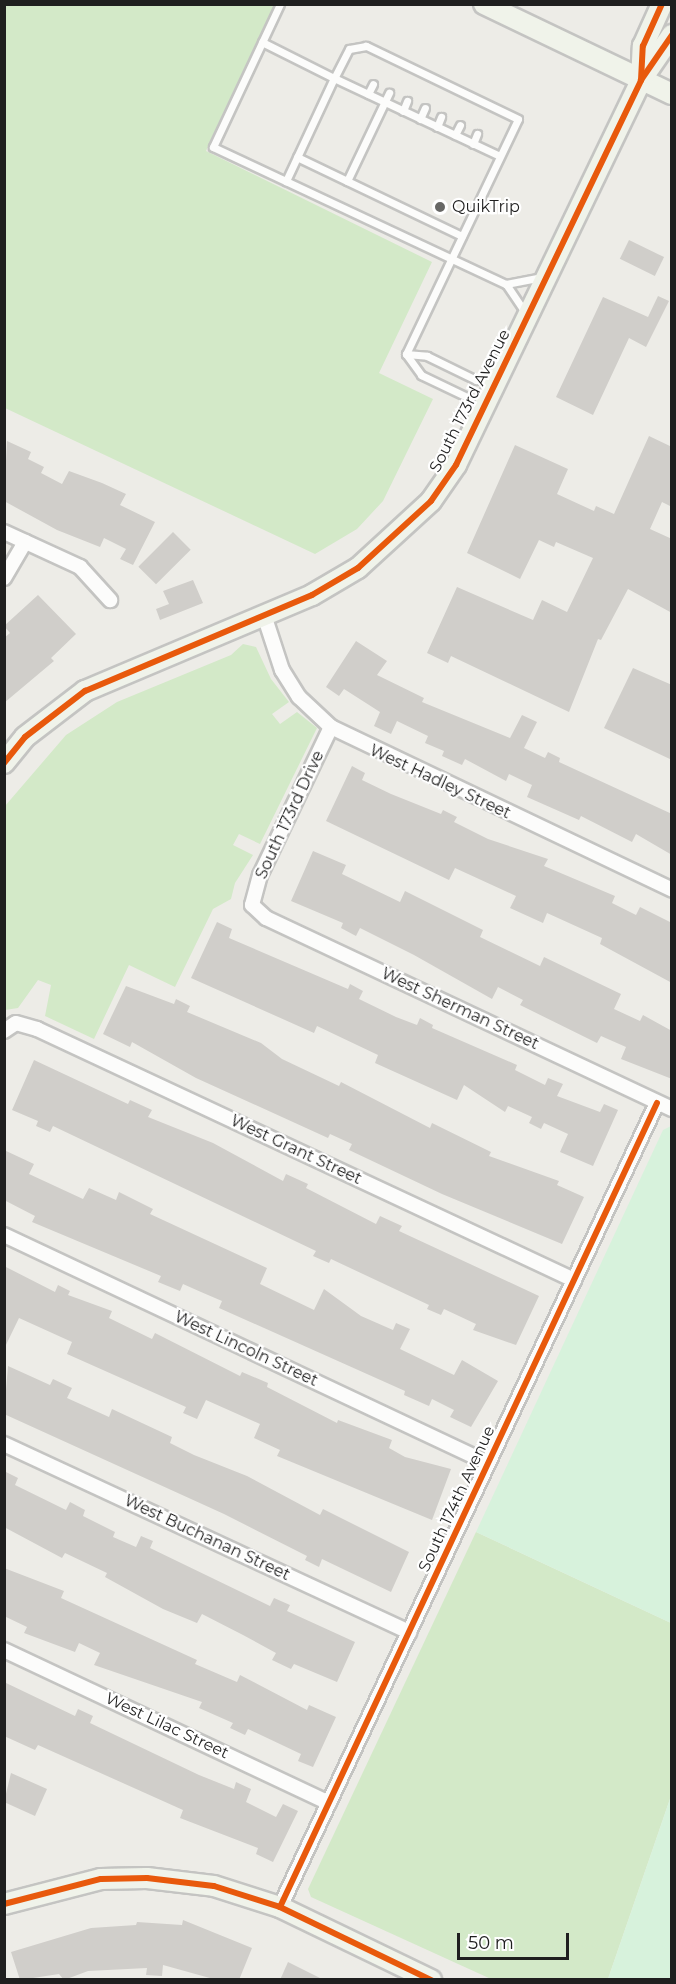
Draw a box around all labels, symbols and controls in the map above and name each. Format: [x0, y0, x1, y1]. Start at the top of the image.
place label: QuikTrip [452, 197, 520, 217]
marker: QuikTrip [433, 200, 447, 214]
street label: South 173rd Avenue [426, 326, 514, 476]
street label: West Hadley Street [366, 741, 514, 823]
street label: South 173rd Drive [252, 748, 328, 882]
street label: West Sherman Street [378, 964, 542, 1054]
street label: West Grant Street [227, 1111, 365, 1189]
street label: West Lincoln Street [171, 1307, 321, 1391]
street label: South 174th Avenue [415, 1423, 499, 1575]
street label: West Buchanan Street [121, 1491, 293, 1585]
street label: West Lilac Street [102, 1689, 232, 1763]
scale bar [460, 1921, 572, 1959]
text: 50 m [468, 1932, 514, 1954]

